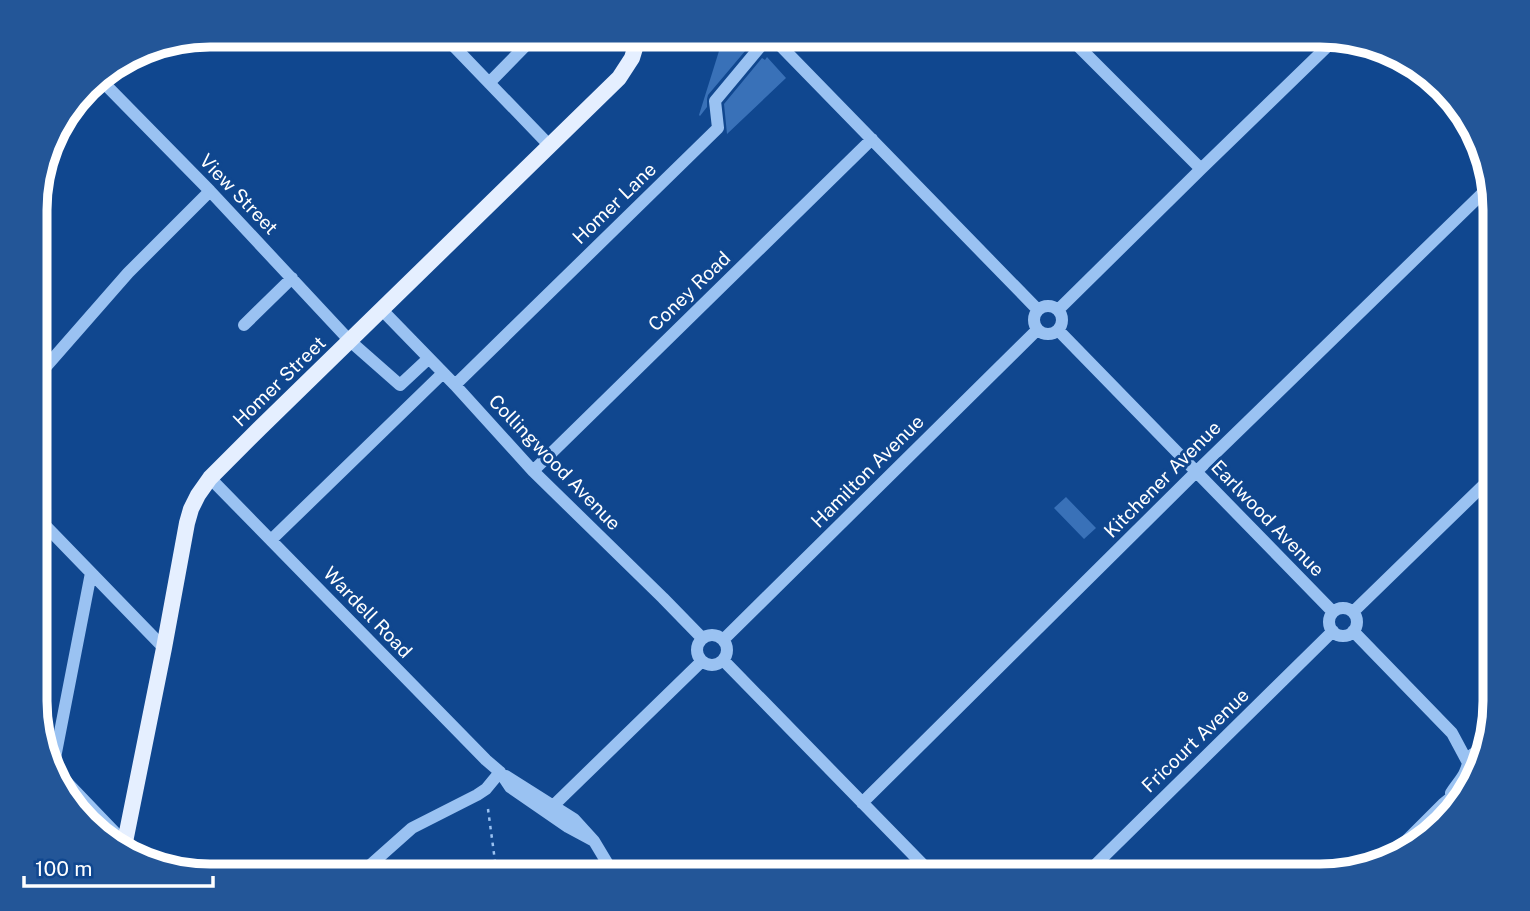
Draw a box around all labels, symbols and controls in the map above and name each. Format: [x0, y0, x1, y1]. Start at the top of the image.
street label: View Street [195, 149, 283, 239]
street label: Homer Lane [568, 158, 660, 248]
street label: Coney Road [644, 247, 734, 335]
street label: Homer Street [228, 331, 330, 431]
street label: Collingwood Avenue [485, 390, 625, 534]
street label: Hamilton Avenue [806, 410, 928, 532]
street label: Kitchener Avenue [1099, 416, 1225, 542]
street label: Earlwood Avenue [1207, 456, 1329, 580]
street label: Wardell Road [319, 562, 417, 662]
street label: Fricourt Avenue [1137, 683, 1253, 797]
scale bar [24, 844, 214, 888]
text: 100 m [35, 856, 92, 881]

